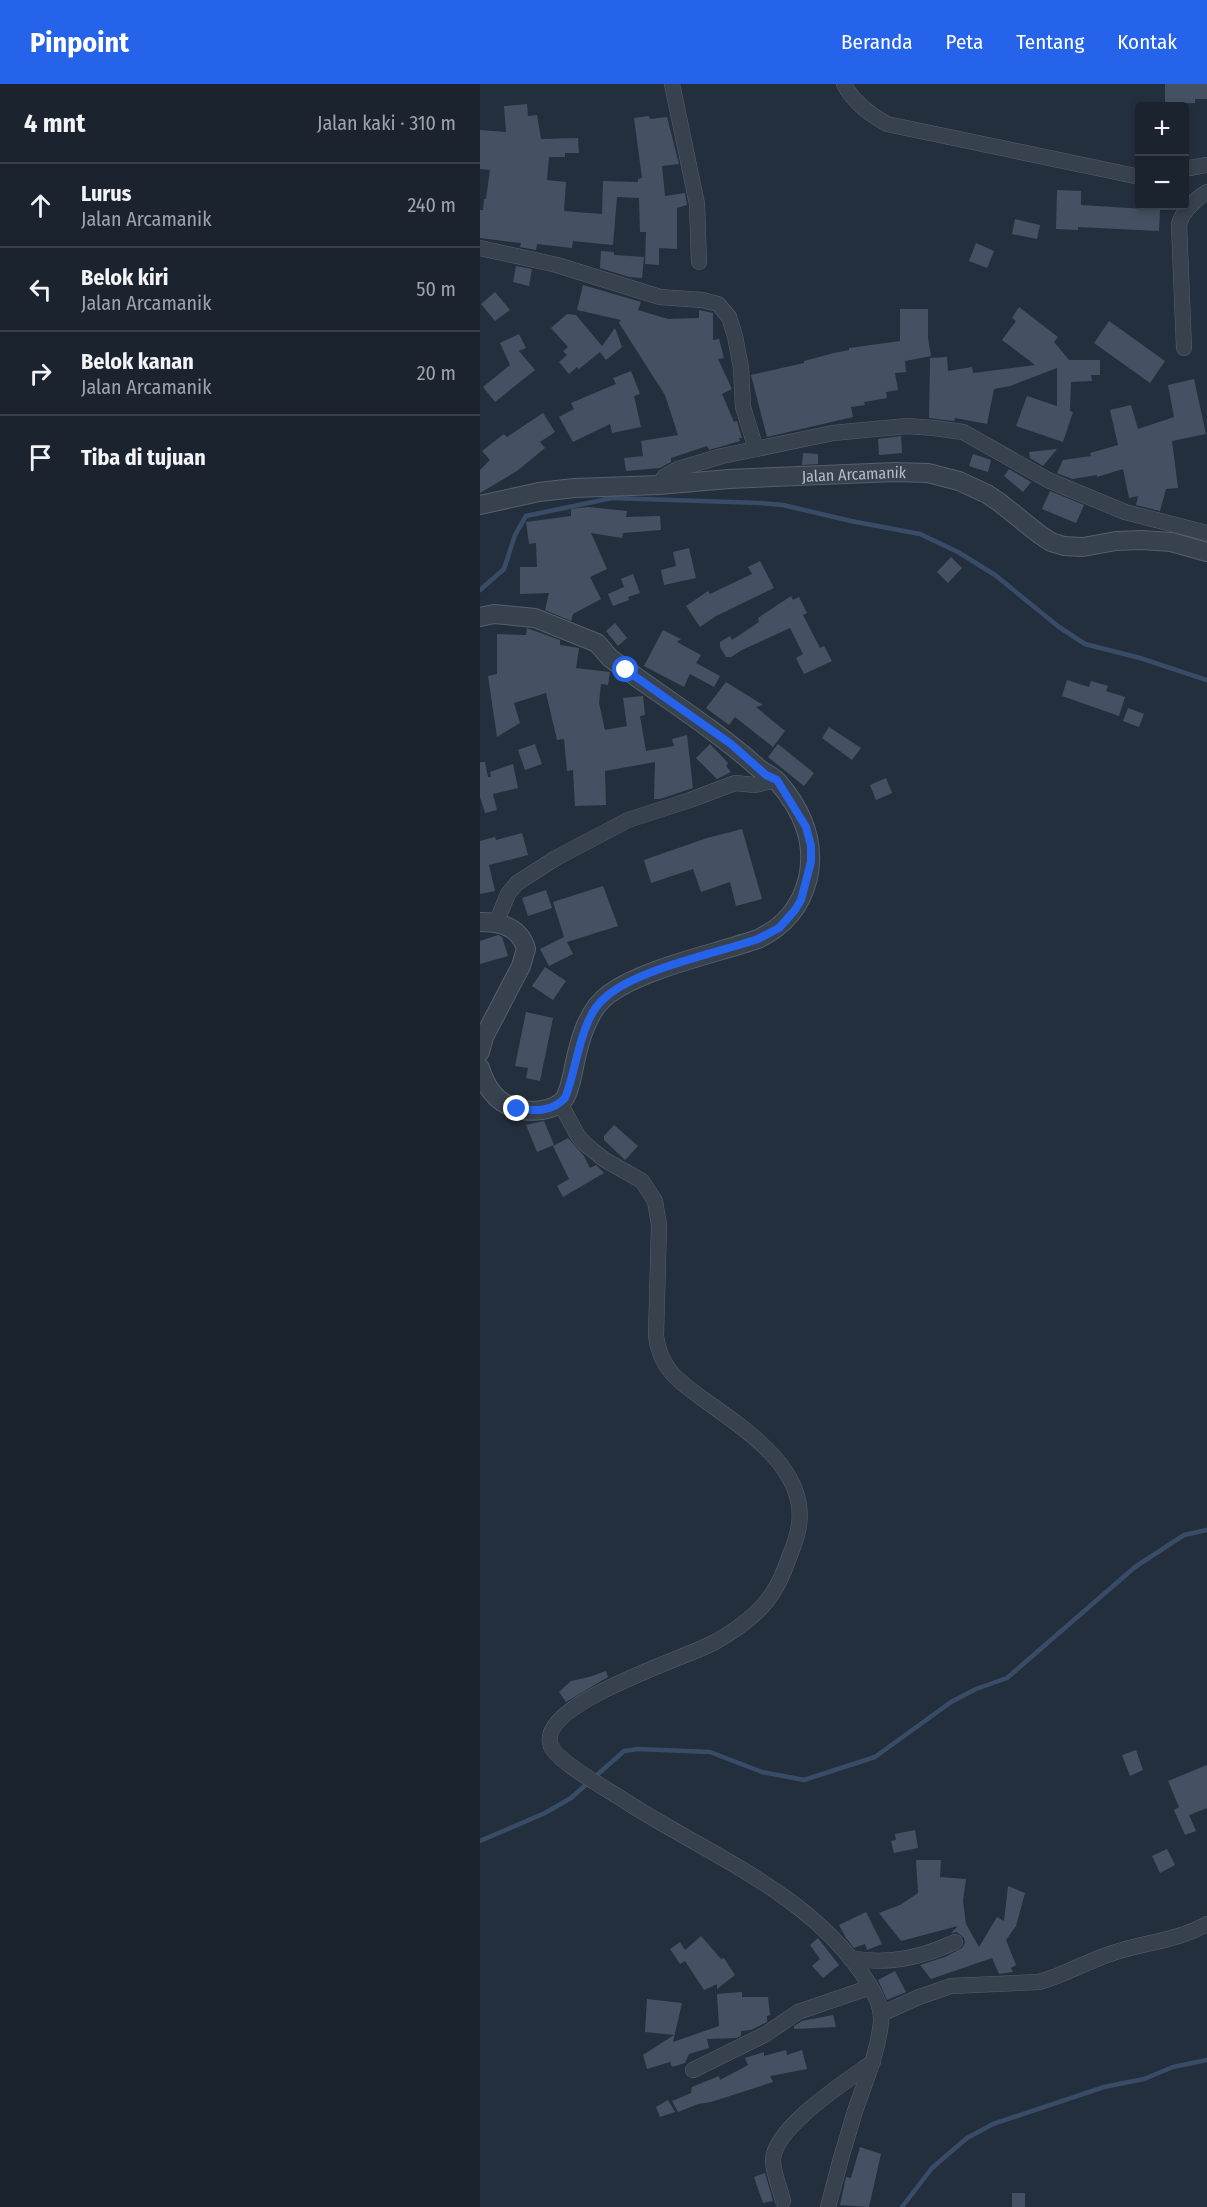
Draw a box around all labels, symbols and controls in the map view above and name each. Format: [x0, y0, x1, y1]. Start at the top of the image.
text: Pinpoint [30, 26, 129, 59]
text: Beranda [841, 29, 913, 55]
text: Peta [946, 29, 983, 55]
text: Tentang [1016, 29, 1084, 55]
text: Kontak [1117, 29, 1177, 55]
map controls [1135, 102, 1189, 210]
button: + [1135, 102, 1189, 156]
text: 4 mnt [24, 108, 85, 139]
text: Jalan kaki · 310 m [317, 111, 456, 135]
button: − [1135, 156, 1189, 210]
text: Lurus [81, 180, 131, 207]
icon: ahead [24, 189, 57, 222]
text: 240 m [407, 193, 456, 217]
text: Jalan Arcamanik [81, 207, 211, 231]
text: Belok kiri [81, 264, 169, 291]
icon: left [24, 273, 57, 306]
text: 50 m [416, 277, 456, 301]
text: Jalan Arcamanik [81, 291, 211, 315]
text: Belok kanan [81, 348, 194, 375]
icon: right [24, 357, 57, 390]
text: 20 m [417, 361, 456, 385]
text: Jalan Arcamanik [81, 375, 211, 399]
icon: arrive [24, 441, 57, 474]
text: Tiba di tujuan [81, 444, 206, 471]
street label: Jalan Arcamanik [801, 463, 907, 486]
route start [612, 656, 638, 682]
route end [503, 1095, 529, 1121]

